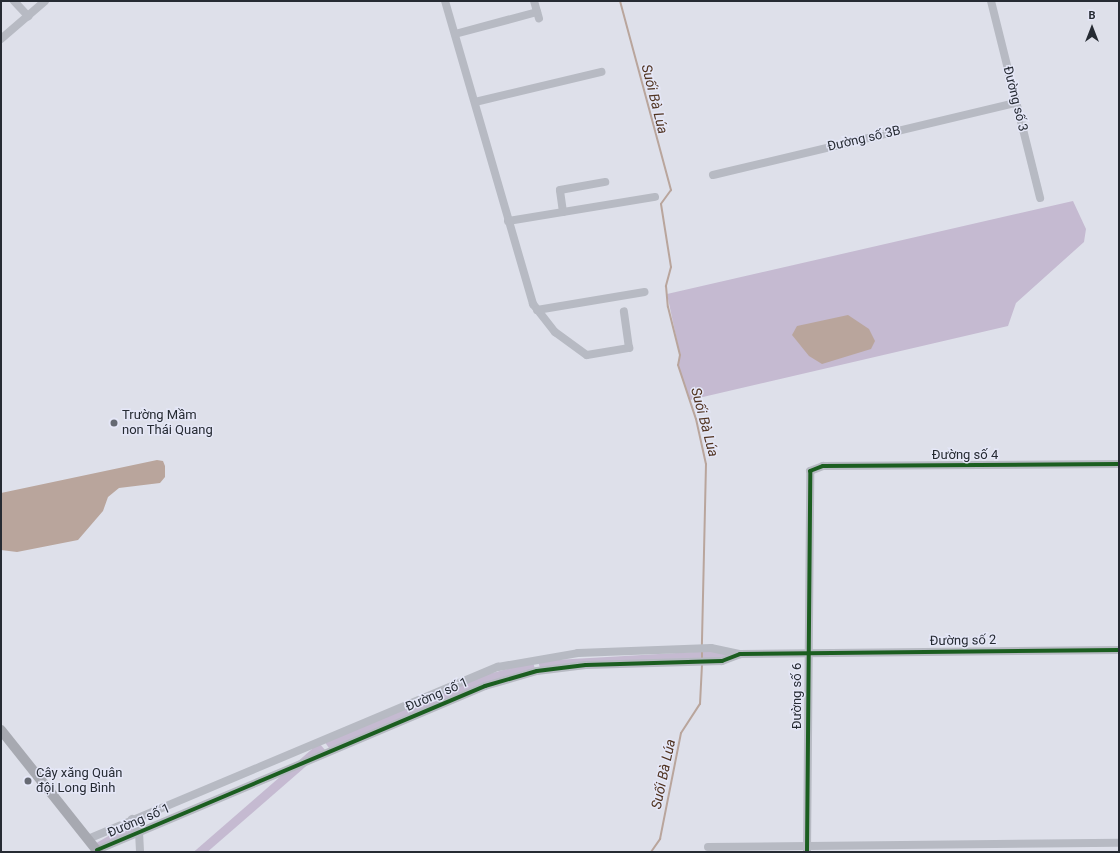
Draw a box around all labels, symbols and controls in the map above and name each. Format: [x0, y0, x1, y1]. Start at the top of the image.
north arrow [1072, 8, 1112, 48]
text: B [1088, 9, 1096, 22]
water label: Suối Bà Lúa [638, 62, 672, 136]
street label: Đường số 3 [999, 65, 1031, 133]
street label: Đường số 3B [826, 123, 902, 155]
water label: Suối Bà Lúa [688, 385, 722, 459]
place label: Trường Mầm non Thái Quang [122, 408, 213, 439]
marker: Trường Mầm non Thái Quang [109, 418, 119, 428]
street label: Đường số 4 [932, 447, 998, 463]
street label: Đường số 2 [930, 633, 996, 649]
street label: Đường số 6 [789, 663, 805, 729]
street label: Đường số 1 [403, 675, 471, 715]
water label: Suối Bà Lúa [647, 737, 679, 811]
place label: Cây xăng Quân đội Long Bình [36, 766, 122, 797]
marker: Cây xăng Quân đội Long Bình [23, 776, 33, 786]
street label: Đường số 1 [105, 801, 173, 841]

